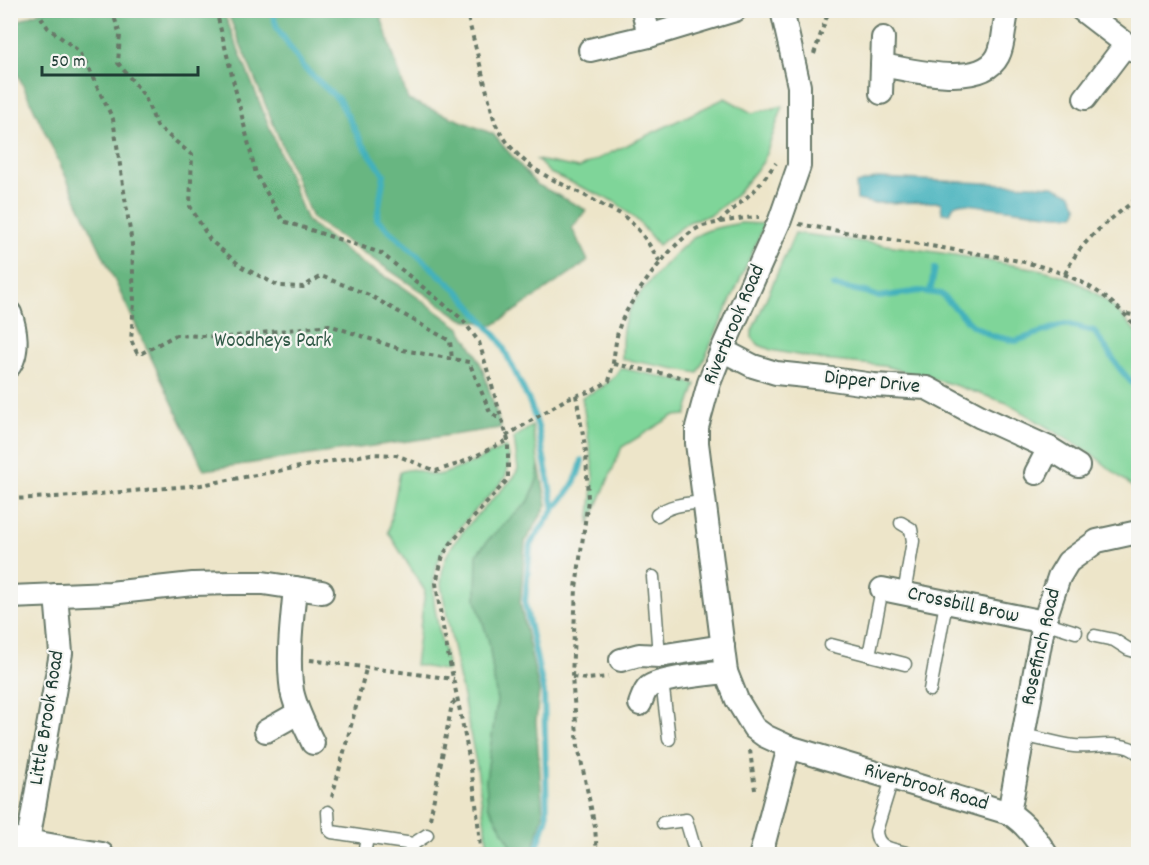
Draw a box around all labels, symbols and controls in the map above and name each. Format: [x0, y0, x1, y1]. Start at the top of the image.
scale bar [42, 39, 198, 77]
text: 50 m [51, 50, 86, 75]
street label: Riverbrook Road [696, 260, 774, 390]
park label: Woodheys Park [214, 327, 332, 357]
street label: Dipper Drive [823, 363, 921, 403]
street label: Crossbill Brow [904, 580, 1022, 632]
street label: Rosefinch Road [1014, 586, 1070, 708]
street label: Little Brook Road [23, 648, 73, 788]
street label: Riverbrook Road [860, 756, 992, 820]

